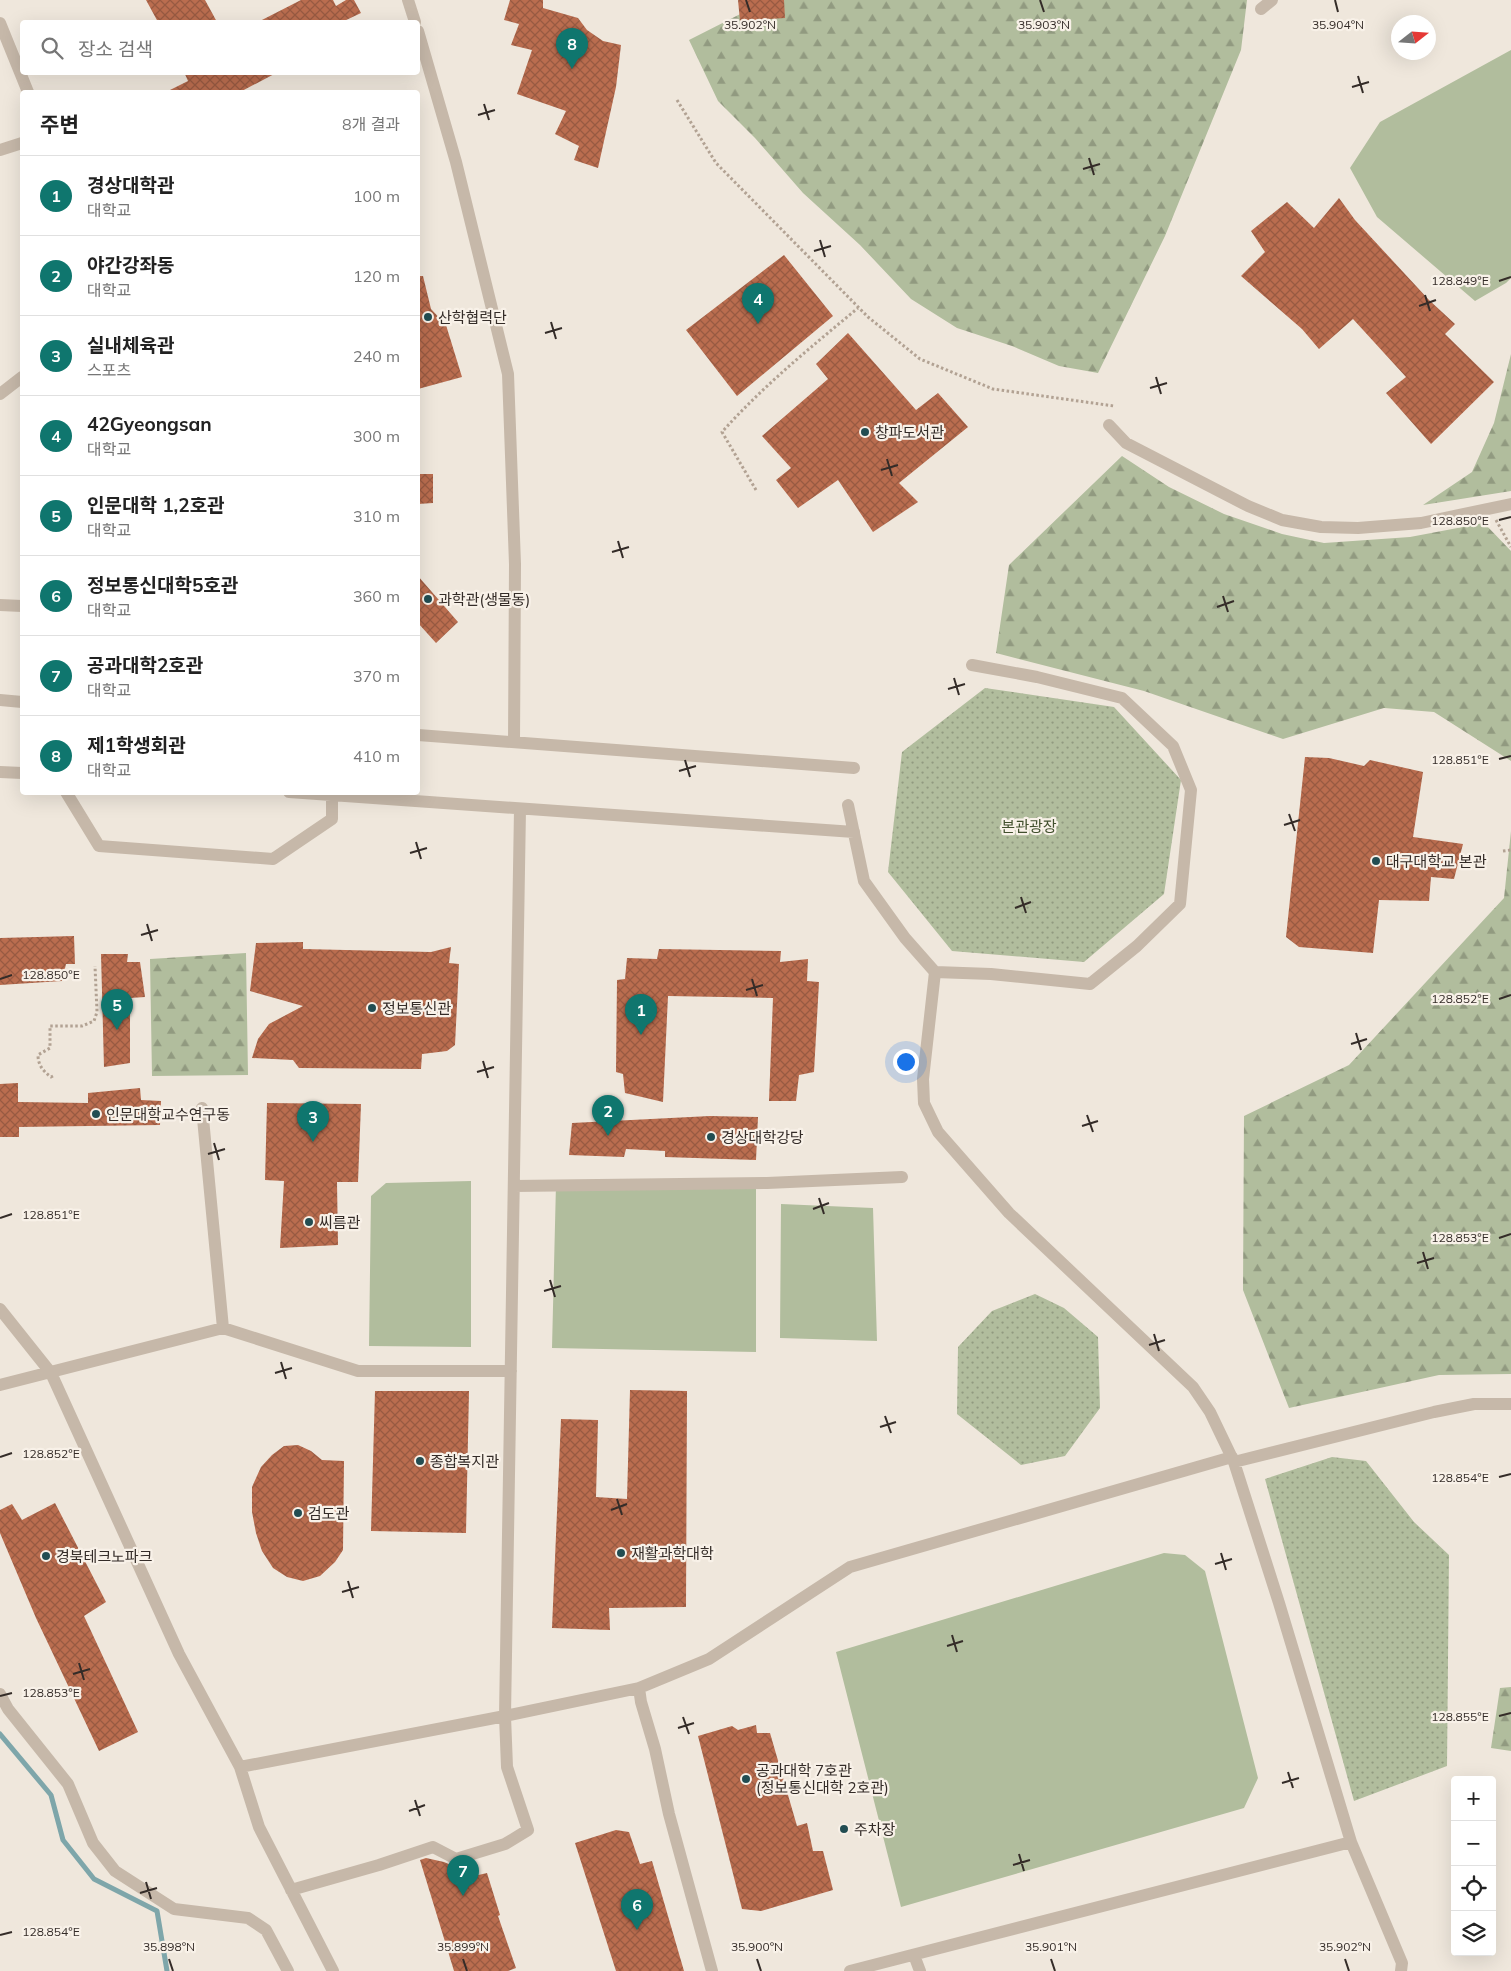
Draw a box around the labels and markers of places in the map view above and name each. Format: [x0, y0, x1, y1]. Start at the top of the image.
pin: 8 [556, 28, 588, 69]
pin: 4 [742, 283, 774, 324]
place label: 산학협력단 [438, 308, 507, 327]
marker: 산학협력단 [422, 311, 434, 323]
place label: 창파도서관 [875, 423, 944, 442]
marker: 창파도서관 [859, 426, 871, 438]
place label: 과학관(생물동) [438, 590, 530, 609]
marker: 과학관(생물동) [422, 593, 434, 605]
place label: 대구대학교 본관 [1386, 852, 1487, 871]
marker: 대구대학교 본관 [1370, 855, 1382, 867]
pin: 5 [101, 989, 133, 1030]
pin: 1 [625, 994, 657, 1035]
place label: 정보통신관 [382, 999, 451, 1018]
marker: 정보통신관 [366, 1002, 378, 1014]
pin: 2 [592, 1095, 624, 1136]
pin: 3 [297, 1101, 329, 1142]
place label: 인문대학교수연구동 [106, 1105, 230, 1124]
marker: 인문대학교수연구동 [90, 1108, 102, 1120]
place label: 경상대학강당 [721, 1128, 804, 1147]
marker: 경상대학강당 [705, 1131, 717, 1143]
place label: 씨름관 [319, 1213, 361, 1232]
marker: 씨름관 [303, 1216, 315, 1228]
place label: 종합복지관 [430, 1452, 499, 1471]
marker: 종합복지관 [414, 1455, 426, 1467]
place label: 검도관 [308, 1504, 350, 1523]
marker: 검도관 [292, 1507, 304, 1519]
place label: 재활과학대학 [631, 1544, 714, 1563]
place label: 경북테크노파크 [56, 1547, 153, 1566]
marker: 재활과학대학 [615, 1547, 627, 1559]
marker: 경북테크노파크 [40, 1550, 52, 1562]
place label: 공과대학 7호관 (정보통신대학 2호관) [756, 1761, 889, 1797]
marker: 공과대학 7호관 (정보통신대학 2호관) [740, 1773, 752, 1785]
place label: 주차장 [854, 1820, 896, 1839]
marker: 주차장 [838, 1823, 850, 1835]
pin: 7 [447, 1855, 479, 1896]
pin: 6 [621, 1889, 653, 1930]

